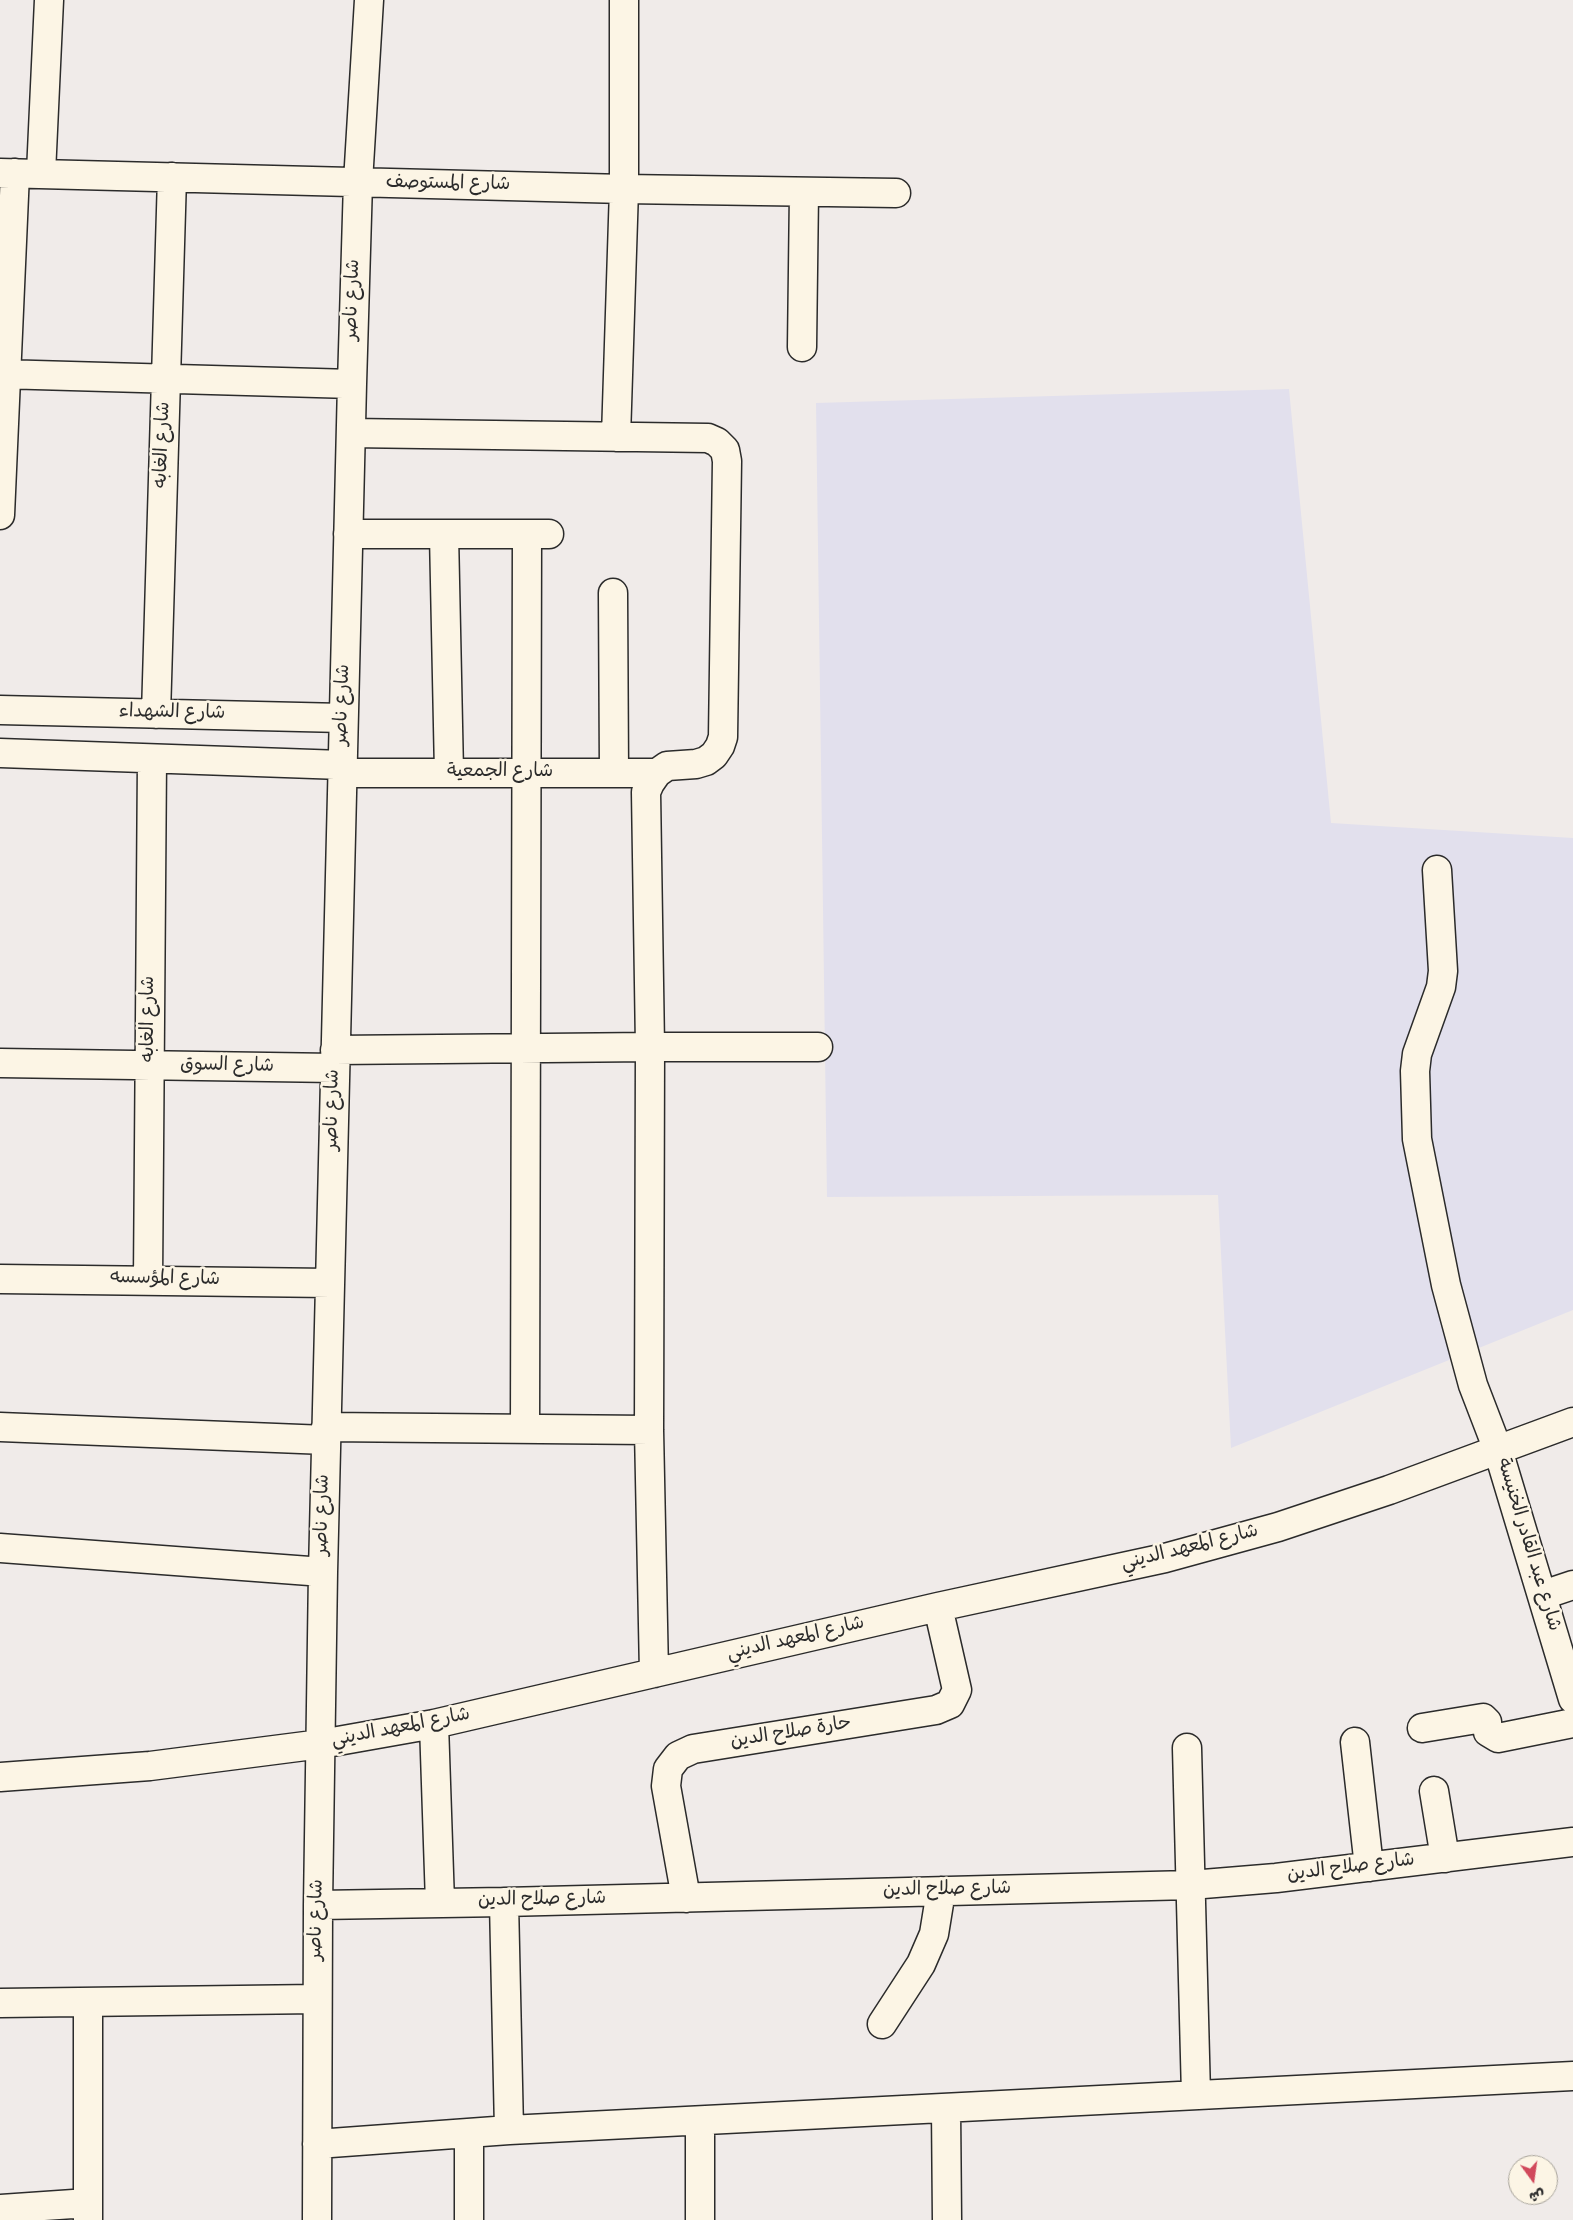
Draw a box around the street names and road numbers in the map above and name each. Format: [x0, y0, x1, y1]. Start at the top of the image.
street label: شارع المستوصف [386, 173, 510, 197]
street label: شارع ناصر [341, 259, 367, 341]
street label: شارع الغابه [151, 401, 177, 489]
street label: شارع ناصر [331, 664, 357, 746]
street label: شارع الشهداء [119, 702, 225, 726]
street label: شارع الجمعية [447, 762, 553, 784]
street label: شارع الغابه [139, 976, 161, 1062]
street label: شارع السوق [180, 1055, 274, 1079]
street label: شارع ناصر [322, 1069, 346, 1151]
street label: شارع المؤسسه [110, 1268, 220, 1292]
street label: شارع عبد القادر الخنيسة [1490, 1456, 1564, 1634]
street label: شارع ناصر [312, 1474, 336, 1556]
street label: شارع المعهد الديني [1119, 1521, 1261, 1577]
street label: شارع المعهد الديني [725, 1613, 867, 1667]
street label: شارع المعهد الديني [330, 1704, 472, 1754]
street label: حارة صلاح الدين [729, 1713, 853, 1755]
street label: شارع صلاح الدين [1286, 1850, 1416, 1888]
street label: شارع صلاح الدين [883, 1878, 1011, 1904]
street label: شارع ناصر [306, 1879, 330, 1961]
street label: شارع صلاح الدين [478, 1888, 606, 1914]

